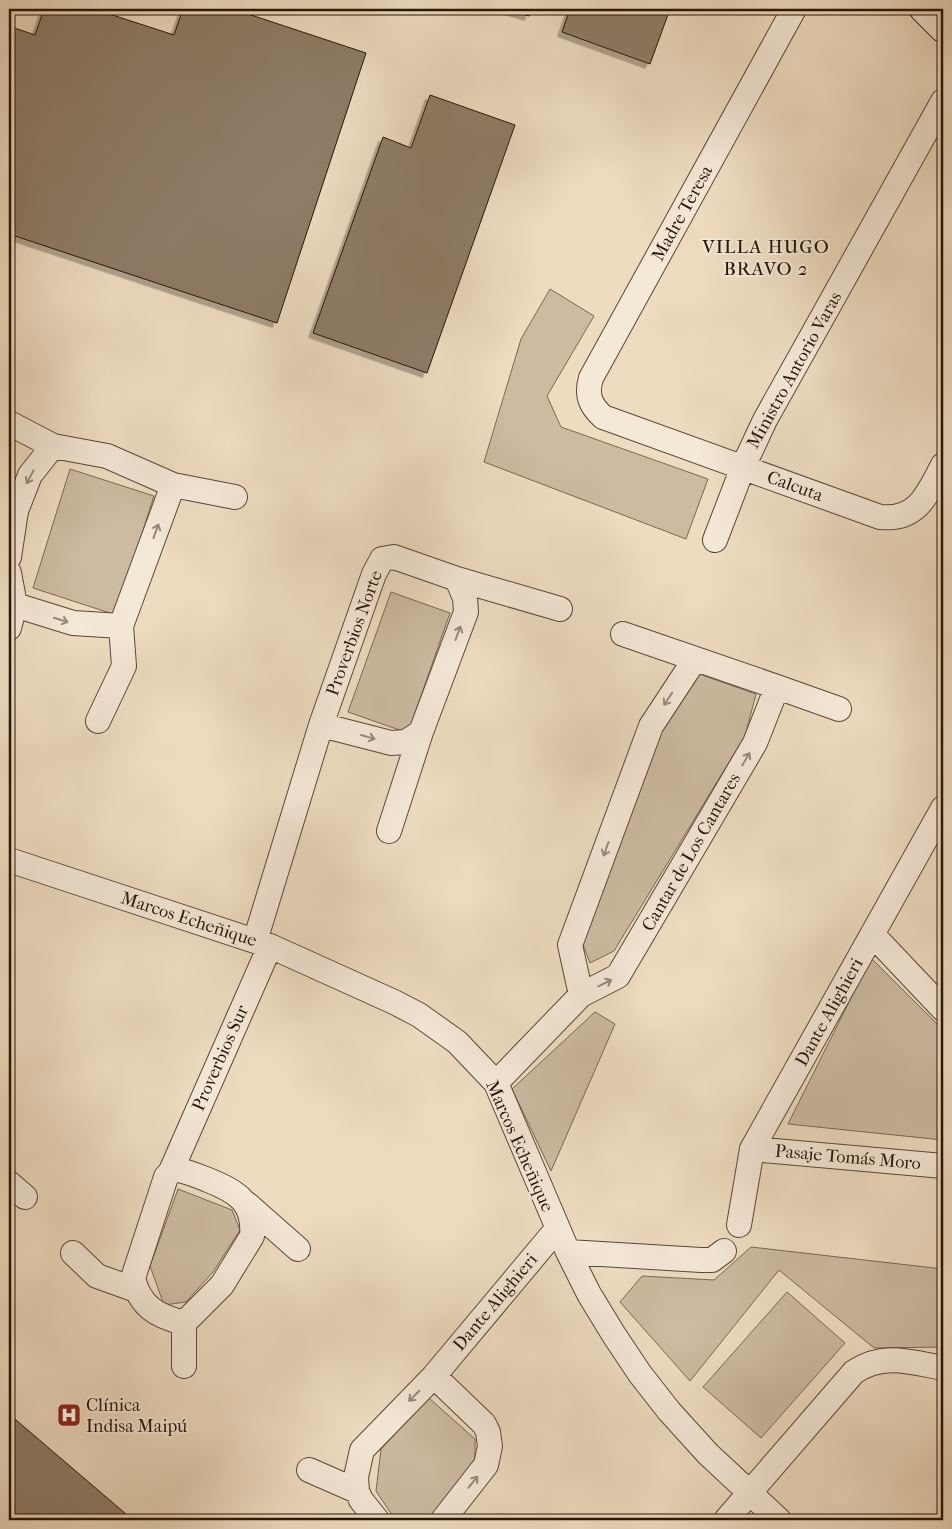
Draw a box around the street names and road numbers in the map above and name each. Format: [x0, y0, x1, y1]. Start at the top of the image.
street label: Madre Teresa [648, 161, 718, 265]
street label: Ministro Antorio Varas [743, 288, 846, 452]
street label: Calcuta [764, 467, 826, 507]
street label: Proverbios Norte [322, 568, 387, 699]
street label: Cantar de Los Cantares [638, 769, 745, 935]
street label: Marcos Echeñique [118, 888, 260, 951]
street label: Dante Alighieri [791, 954, 868, 1070]
street label: Proverbios Sur [188, 1002, 253, 1114]
street label: Marcos Echeñique [481, 1077, 558, 1215]
street label: Pasaje Tomás Moro [774, 1141, 922, 1174]
street label: Dante Alighieri [449, 1249, 543, 1355]

